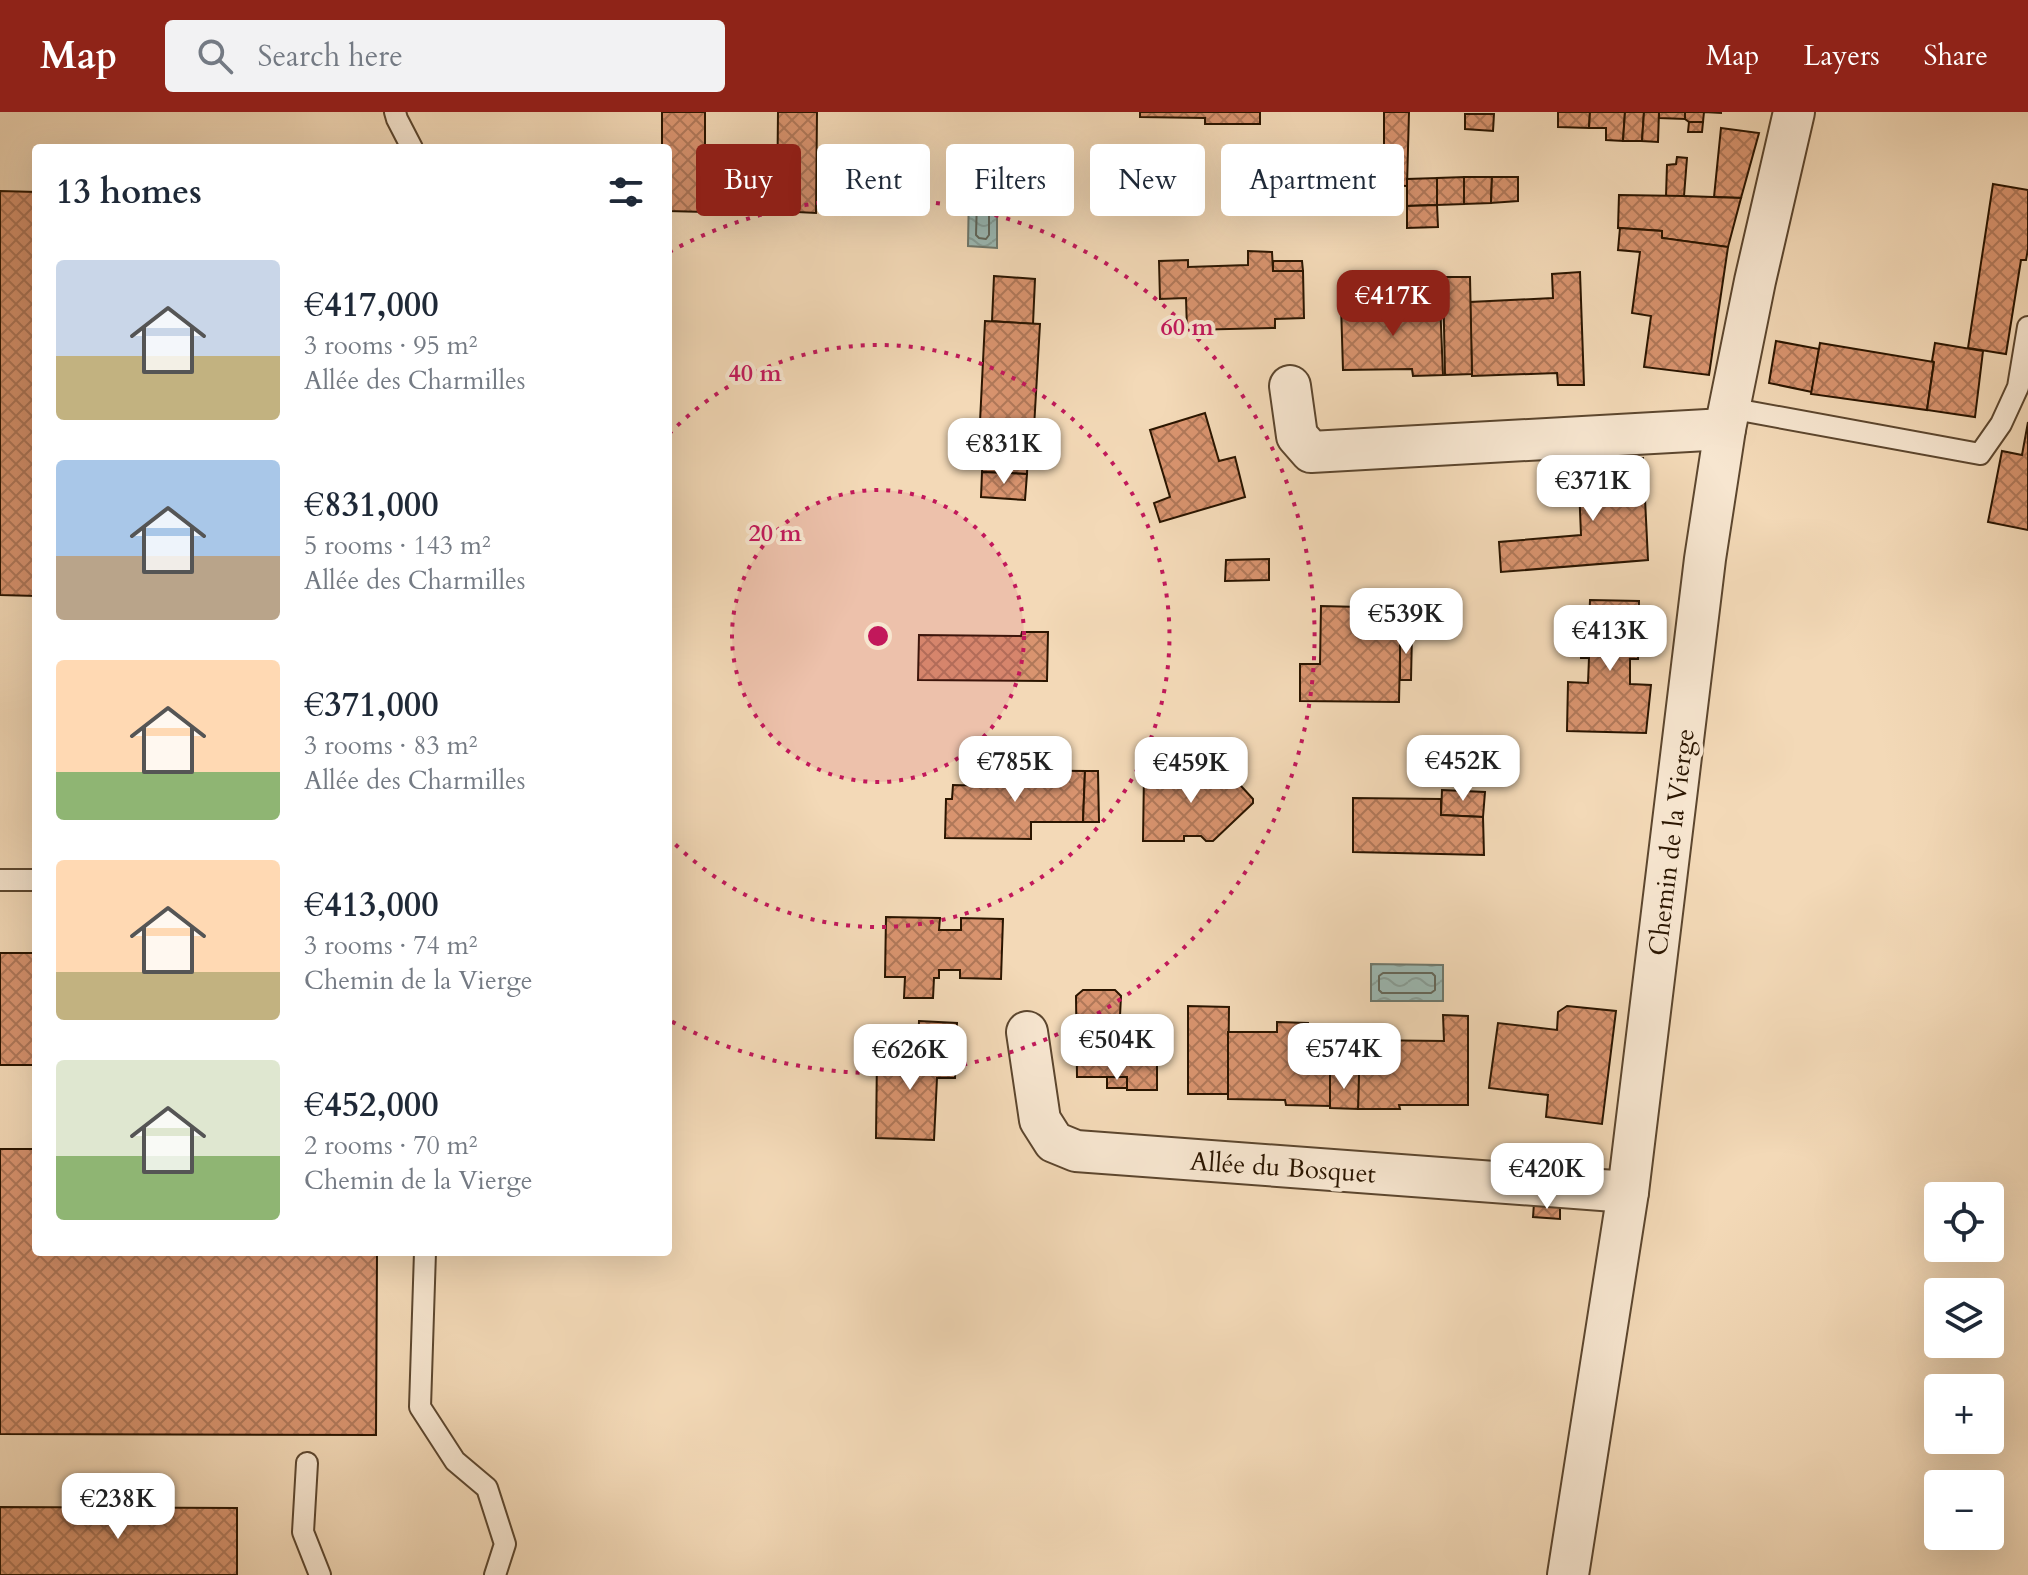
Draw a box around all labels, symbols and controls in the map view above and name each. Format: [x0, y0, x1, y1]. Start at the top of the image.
search box [165, 20, 725, 92]
text: Map [40, 30, 117, 82]
icon: search [193, 34, 237, 78]
text: Search here [257, 36, 403, 77]
text: Map [1706, 37, 1759, 75]
text: Layers [1803, 37, 1880, 75]
text: Share [1924, 37, 1988, 75]
chip: Buy [696, 144, 801, 216]
chip: Rent [817, 144, 930, 216]
chip: Filters [946, 144, 1074, 216]
chip: New [1090, 144, 1205, 216]
chip: Apartment [1221, 144, 1404, 216]
text: 13 homes [56, 169, 202, 215]
icon: filters [604, 170, 648, 214]
pin: €417K [1337, 270, 1449, 338]
text: €417K [1355, 278, 1431, 313]
text: €417,000 [304, 282, 439, 328]
icon: home [120, 292, 216, 388]
text: 60 m [1160, 311, 1214, 344]
text: 3 rooms · 95 m² [304, 328, 477, 363]
text: 40 m [728, 357, 782, 390]
text: Allée des Charmilles [304, 363, 526, 398]
pin: €831K [948, 418, 1060, 486]
text: €831K [966, 426, 1042, 461]
pin: €371K [1537, 455, 1649, 523]
text: €371K [1555, 463, 1631, 498]
text: €831,000 [304, 482, 439, 528]
icon: home [120, 492, 216, 588]
text: 20 m [748, 517, 802, 550]
text: 5 rooms · 143 m² [304, 528, 491, 563]
text: Allée des Charmilles [304, 563, 526, 598]
pin: €539K [1350, 588, 1462, 656]
text: €539K [1368, 596, 1444, 631]
pin: €413K [1554, 605, 1666, 673]
text: €413K [1572, 613, 1648, 648]
centre of rings [864, 622, 892, 650]
text: €371,000 [304, 682, 439, 728]
icon: home [120, 692, 216, 788]
street label: Chemin de la Vierge [1640, 726, 1703, 958]
text: 3 rooms · 83 m² [304, 728, 477, 763]
pin: €452K [1407, 735, 1519, 803]
pin: €785K [959, 736, 1071, 804]
pin: €459K [1135, 737, 1247, 805]
text: €452K [1425, 743, 1501, 778]
text: €785K [977, 744, 1053, 779]
text: €459K [1153, 745, 1229, 780]
text: Allée des Charmilles [304, 763, 526, 798]
text: €413,000 [304, 882, 439, 928]
icon: home [120, 892, 216, 988]
text: 3 rooms · 74 m² [304, 928, 477, 963]
text: Chemin de la Vierge [304, 963, 533, 998]
pin: €504K [1061, 1014, 1173, 1082]
text: €504K [1079, 1022, 1155, 1057]
pin: €574K [1288, 1023, 1400, 1091]
pin: €626K [854, 1024, 966, 1092]
text: €574K [1306, 1031, 1382, 1066]
text: €626K [872, 1032, 948, 1067]
text: €452,000 [304, 1082, 439, 1128]
icon: home [120, 1092, 216, 1188]
text: 2 rooms · 70 m² [304, 1128, 477, 1163]
pin: €420K [1491, 1143, 1603, 1211]
street label: Allée du Bosquet [1189, 1144, 1377, 1191]
text: €420K [1509, 1151, 1585, 1186]
text: Chemin de la Vierge [304, 1163, 533, 1198]
map controls [1924, 1182, 2004, 1550]
button: locate [1924, 1182, 2004, 1262]
button: layers [1924, 1278, 2004, 1358]
button: + [1924, 1374, 2004, 1454]
button: − [1924, 1470, 2004, 1550]
pin: €238K [62, 1473, 174, 1541]
text: €238K [80, 1481, 156, 1516]

